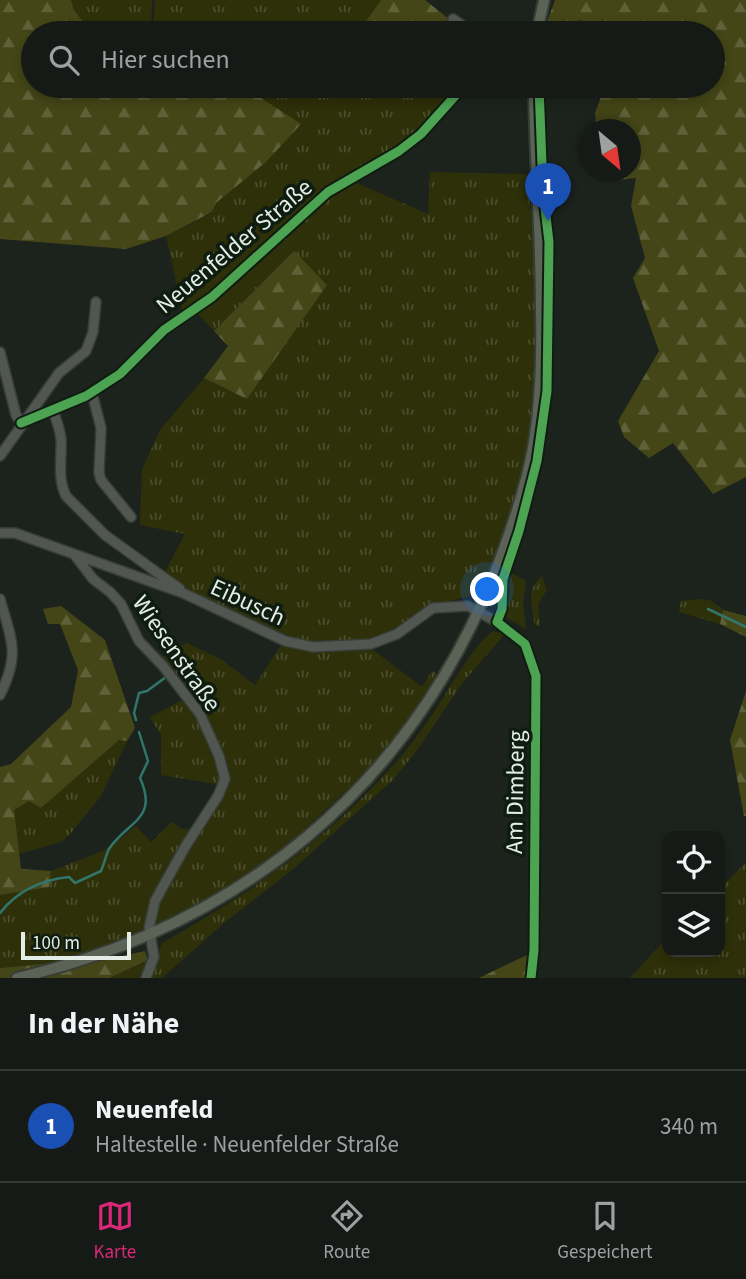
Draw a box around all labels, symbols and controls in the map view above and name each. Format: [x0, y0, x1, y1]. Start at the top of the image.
search box [21, 21, 725, 98]
icon: search [45, 41, 83, 79]
text: Hier suchen [101, 41, 230, 78]
north arrow [578, 119, 641, 182]
pin: 1 [525, 163, 571, 221]
street label: Neuenfelder Straße [149, 170, 320, 322]
street label: Eibusch [205, 570, 291, 635]
your location [470, 572, 504, 606]
street label: Wiesenstraße [124, 588, 230, 719]
street label: Am Dimberg [497, 730, 534, 854]
map controls [662, 831, 725, 957]
button: locate [662, 831, 725, 894]
button: layers [662, 894, 725, 957]
scale bar [21, 929, 131, 961]
text: 100 m [32, 930, 80, 957]
text: In der Nähe [28, 1002, 179, 1045]
text: Neuenfeld [95, 1091, 213, 1128]
text: 1 [45, 1110, 57, 1143]
text: 340 m [660, 1110, 718, 1143]
text: Haltestelle · Neuenfelder Straße [95, 1128, 399, 1161]
tab: Karte [94, 1197, 136, 1266]
tab: Route [323, 1197, 370, 1266]
tab: Gespeichert [557, 1197, 652, 1266]

